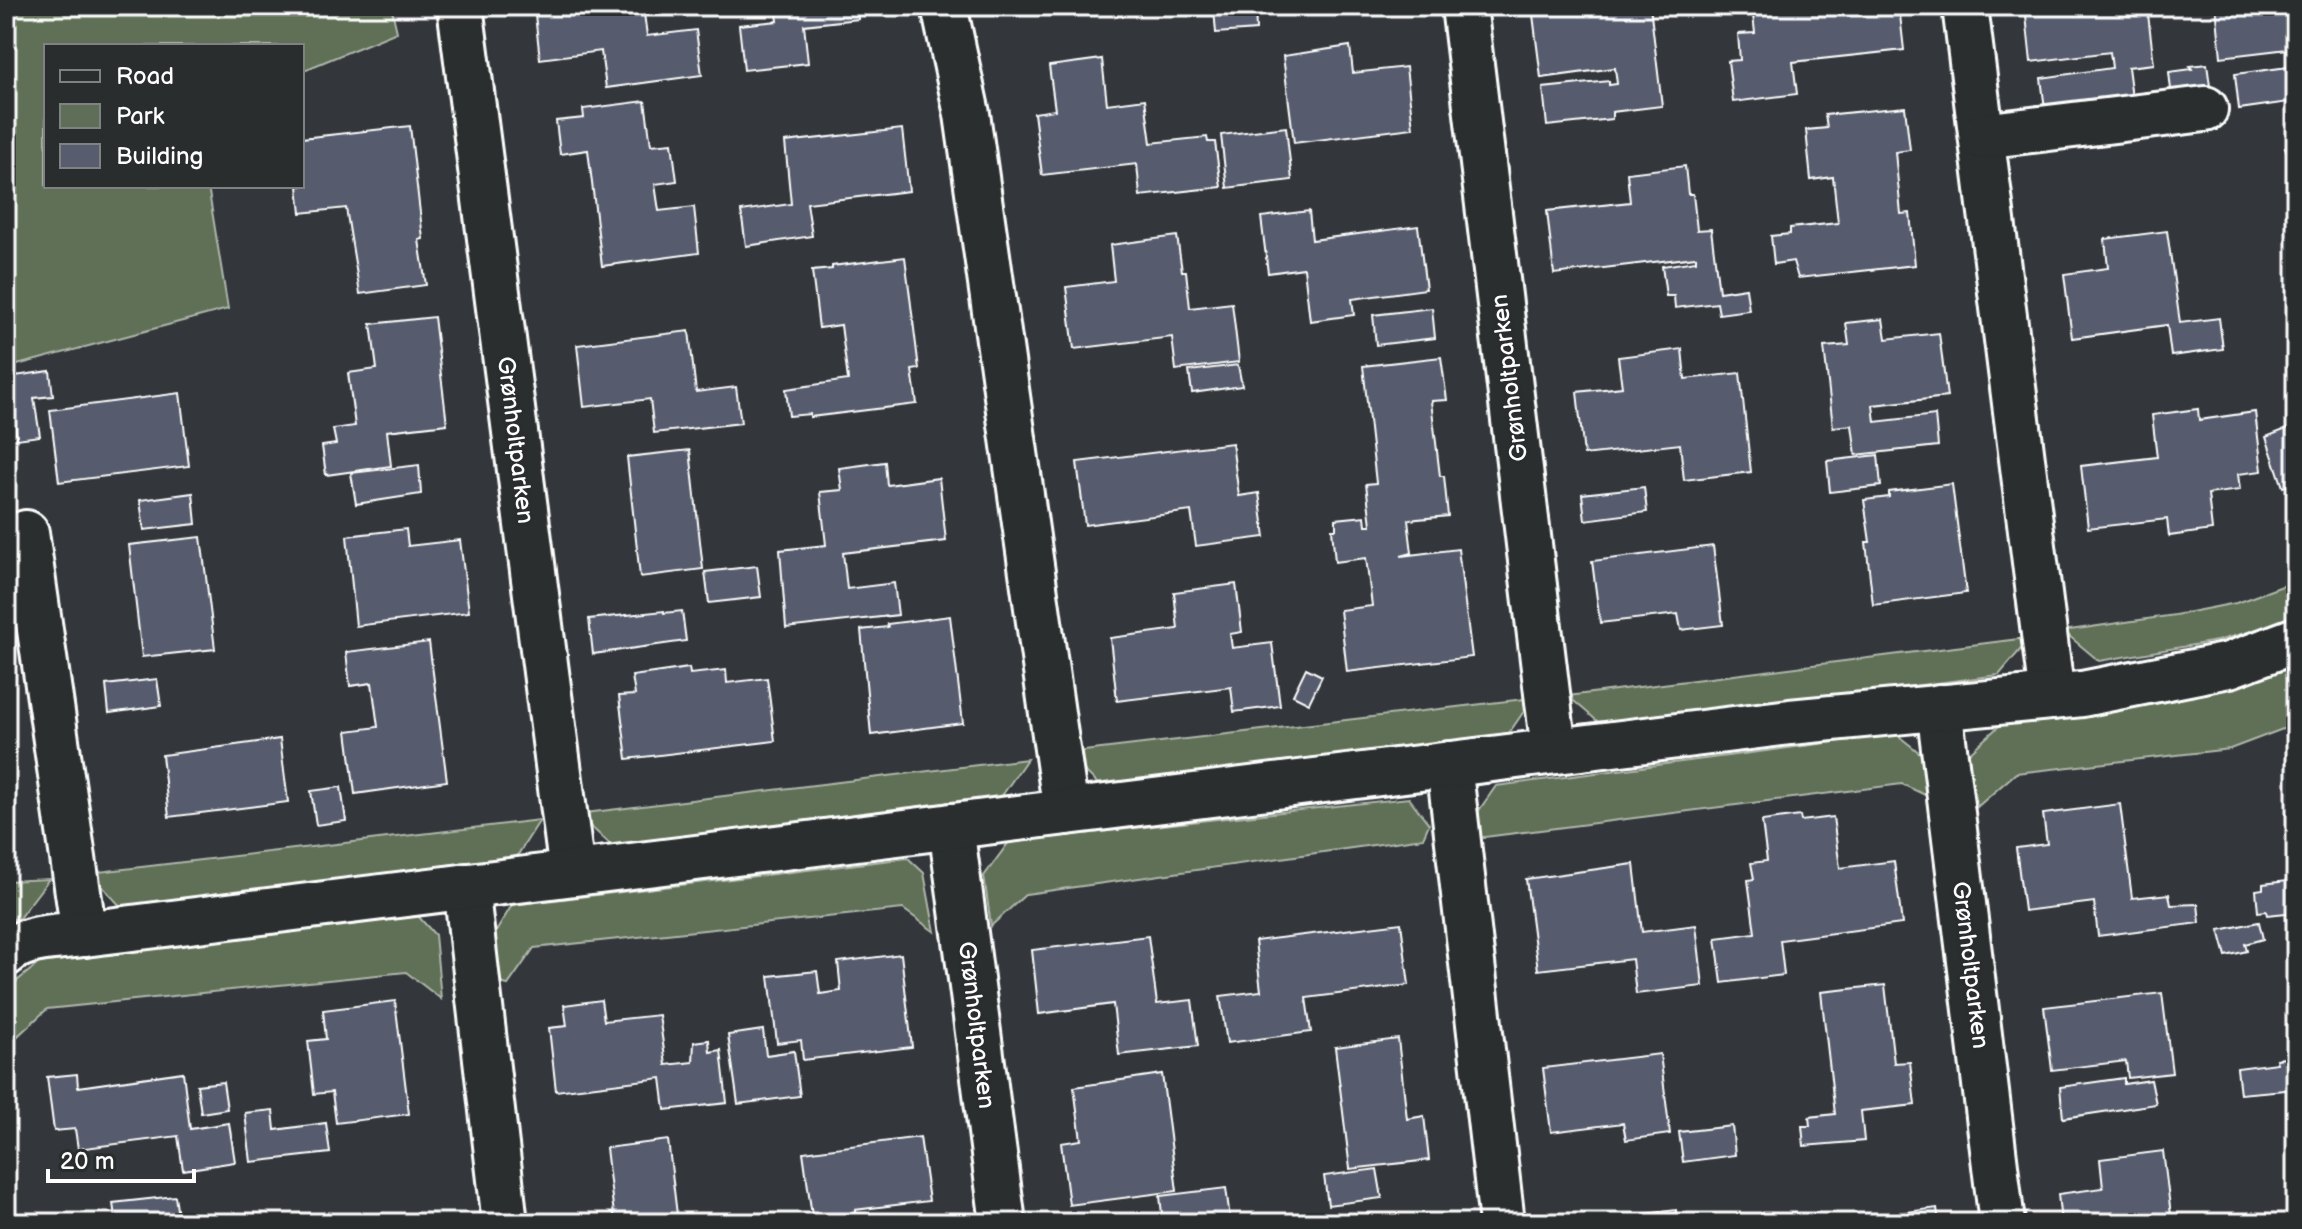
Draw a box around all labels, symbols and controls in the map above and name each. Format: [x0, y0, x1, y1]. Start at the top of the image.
legend [44, 44, 304, 188]
text: Road [116, 62, 174, 91]
text: Park [116, 102, 164, 131]
text: Building [116, 142, 203, 171]
street label: Grønholtparken [1485, 293, 1534, 463]
street label: Grønholtparken [491, 355, 540, 525]
street label: Grønholtparken [1946, 880, 1995, 1050]
street label: Grønholtparken [952, 940, 1001, 1110]
scale bar [48, 1133, 194, 1183]
text: 20 m [60, 1147, 115, 1176]

